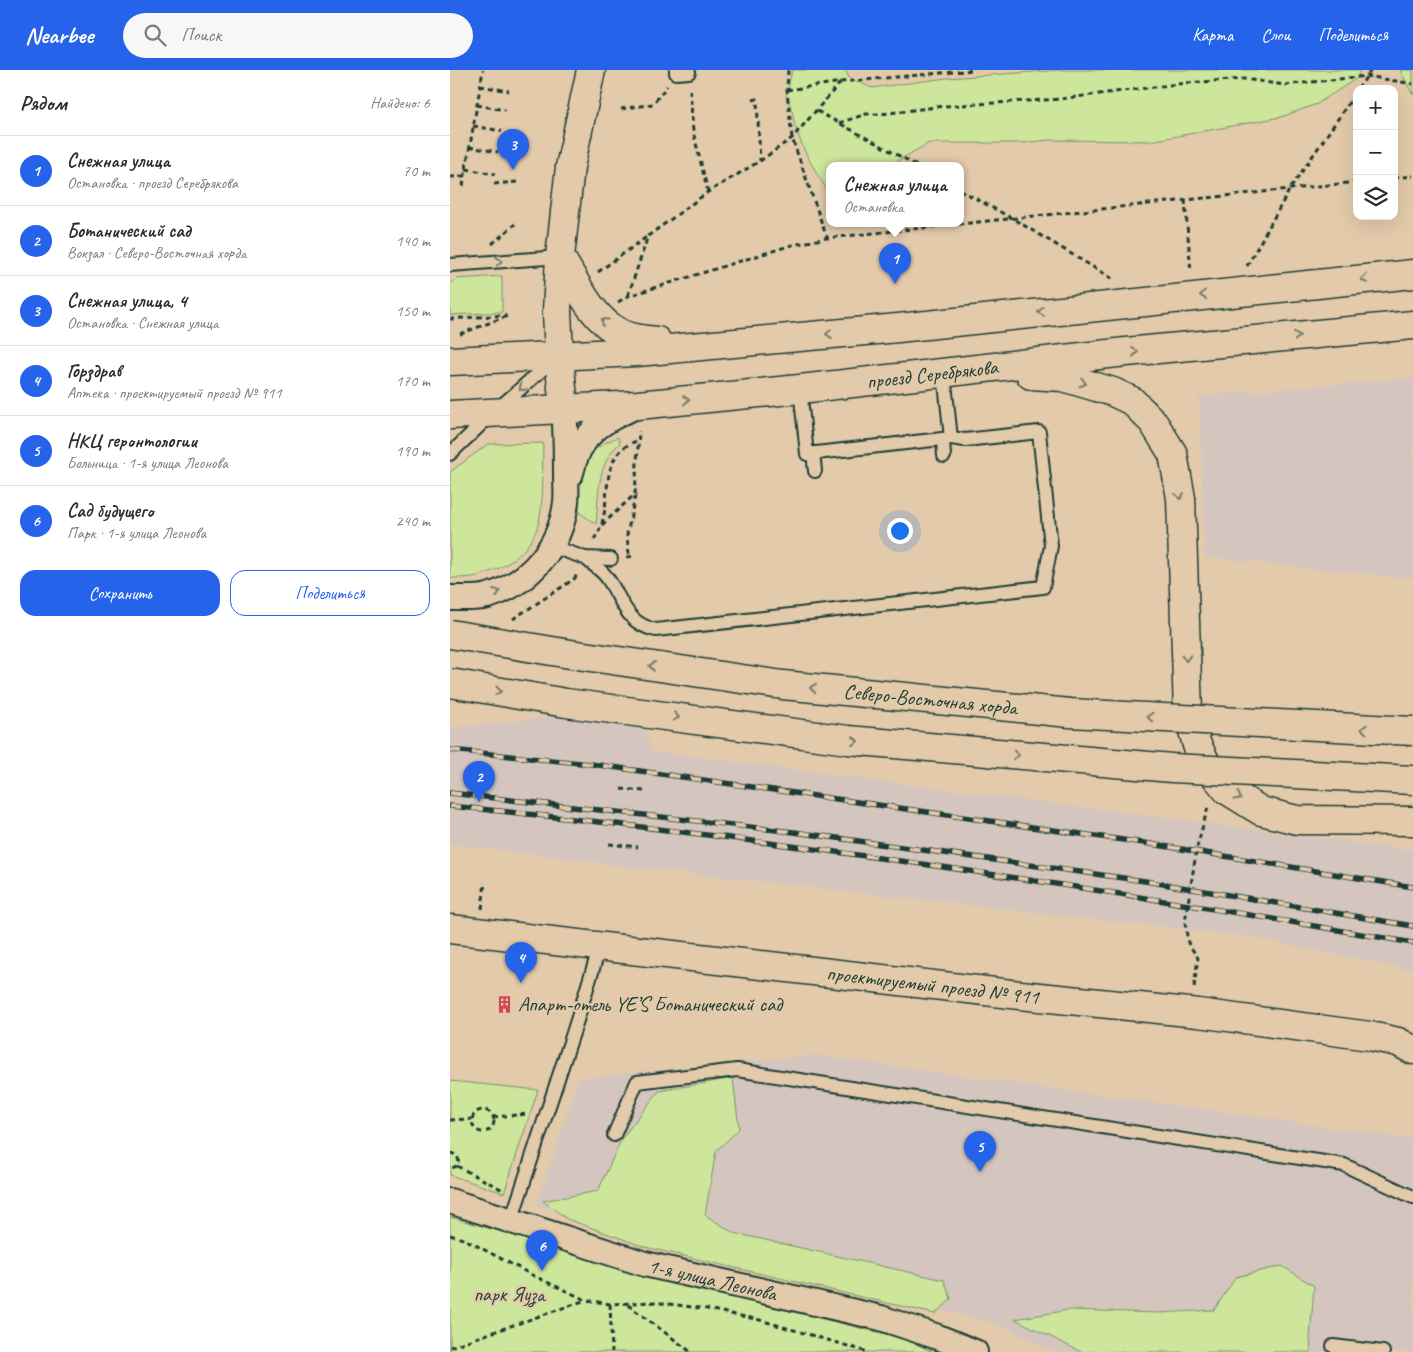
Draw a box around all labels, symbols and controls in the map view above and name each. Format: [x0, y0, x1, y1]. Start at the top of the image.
search box [123, 13, 473, 58]
text: Nearbee [25, 20, 93, 50]
icon: search [141, 21, 169, 49]
text: Поиск [181, 23, 221, 47]
text: Карта [1192, 24, 1233, 46]
text: Слои [1261, 24, 1290, 46]
text: Поделиться [1318, 24, 1388, 46]
map controls [1353, 85, 1398, 220]
button: + [1353, 85, 1398, 130]
text: Рядом [20, 90, 67, 116]
text: Найдено: 6 [370, 93, 430, 113]
pin: 3 [497, 129, 529, 170]
button: − [1353, 130, 1398, 175]
text: Снежная улица [67, 149, 170, 173]
text: 1 [32, 161, 40, 181]
text: 70 m [403, 161, 430, 181]
popup [826, 162, 964, 227]
text: Остановка · проезд Серебрякова [67, 173, 238, 193]
text: Снежная улица [844, 173, 946, 197]
button: layers [1353, 175, 1398, 220]
text: Остановка [844, 197, 903, 217]
text: Ботанический сад [67, 219, 191, 243]
text: 2 [32, 231, 40, 251]
text: 140 m [396, 231, 430, 251]
text: Вокзал · Северо-Восточная хорда [67, 243, 246, 263]
pin: 1 [879, 243, 911, 284]
one-way arrow [495, 256, 503, 267]
one-way arrow [1360, 273, 1368, 284]
text: Снежная улица, 4 [67, 289, 187, 313]
one-way arrow [1198, 289, 1206, 300]
text: 3 [32, 301, 40, 321]
text: 150 m [396, 301, 430, 321]
one-way arrow [1037, 306, 1045, 317]
text: Остановка · Снежная улица [67, 313, 218, 333]
one-way arrow [601, 318, 610, 327]
one-way arrow [825, 328, 833, 339]
one-way arrow [1293, 331, 1301, 342]
one-way arrow [1131, 346, 1139, 357]
street label: проезд Серебрякова [865, 353, 1001, 394]
text: Горздрав [67, 359, 121, 383]
text: 4 [32, 371, 40, 391]
text: 170 m [396, 371, 430, 391]
one-way arrow [1078, 377, 1086, 387]
one-way arrow [519, 382, 528, 391]
text: Аптека · проектируемый проезд № 911 [67, 383, 282, 403]
one-way arrow [683, 395, 691, 406]
text: НКЦ геронтологии [67, 429, 197, 453]
text: 5 [33, 441, 39, 461]
text: 190 m [396, 441, 430, 461]
text: Больница · 1-я улица Леонова [67, 453, 228, 473]
one-way arrow [1174, 492, 1185, 500]
text: Сад будущего [67, 499, 154, 523]
text: 6 [32, 511, 40, 531]
text: 240 m [396, 511, 430, 531]
your location [887, 518, 913, 544]
text: Парк · 1-я улица Леонова [67, 523, 206, 543]
button: Сохранить [20, 570, 220, 616]
button: Поделиться [230, 570, 430, 616]
one-way arrow [492, 588, 501, 598]
one-way arrow [1181, 654, 1192, 662]
one-way arrow [648, 661, 656, 672]
street label: Северо-Восточная хорда [842, 678, 1021, 721]
one-way arrow [809, 683, 817, 694]
one-way arrow [494, 685, 502, 696]
one-way arrow [672, 711, 680, 722]
one-way arrow [1145, 712, 1153, 723]
one-way arrow [1360, 723, 1368, 734]
one-way arrow [851, 735, 859, 746]
one-way arrow [1013, 749, 1021, 760]
pin: 2 [463, 761, 495, 802]
one-way arrow [1233, 791, 1242, 801]
pin: 4 [505, 942, 537, 983]
street label: проектируемый проезд № 911 [825, 960, 1042, 1010]
place label: Апарт-отель YE’S Ботанический сад [518, 991, 784, 1017]
building icon: Апарт-отель YE’S Ботанический сад [494, 994, 514, 1014]
pin: 5 [964, 1131, 996, 1172]
pin: 6 [526, 1230, 558, 1271]
street label: 1-я улица Леонова [646, 1252, 781, 1307]
park label: парк Яуза [473, 1281, 547, 1308]

